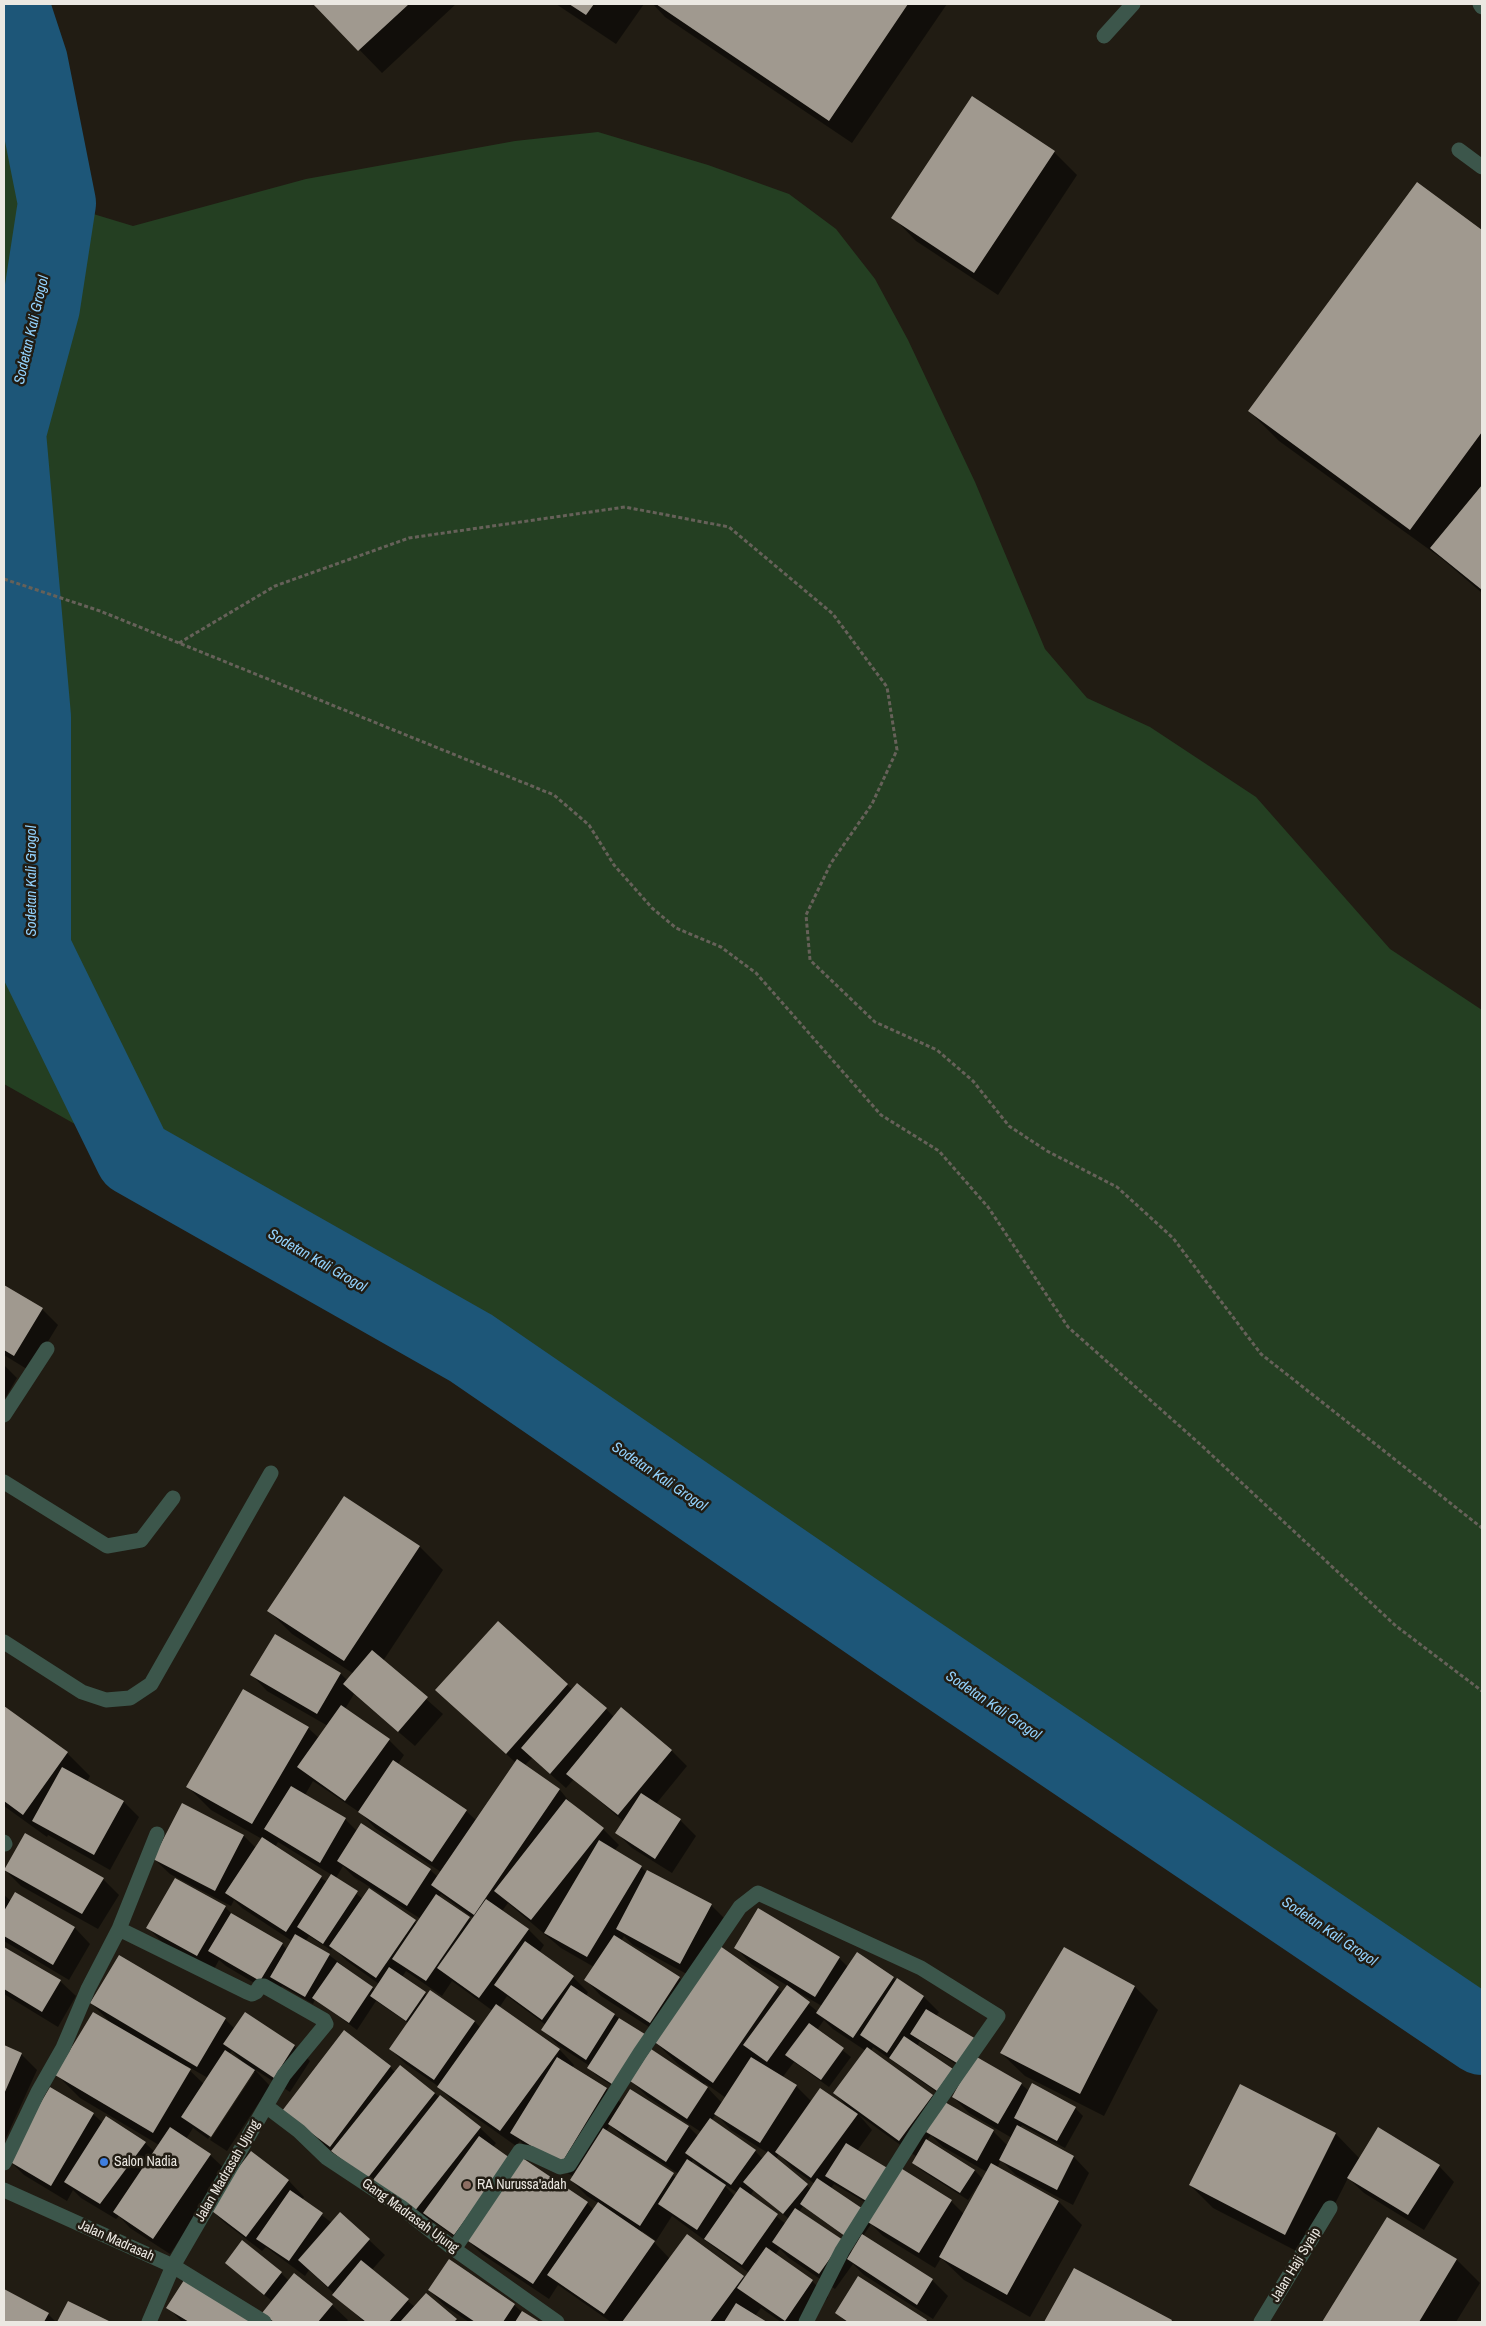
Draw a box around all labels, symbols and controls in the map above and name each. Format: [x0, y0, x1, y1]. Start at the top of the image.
water label: Sodetan Kali Grogol [11, 274, 53, 386]
water label: Sodetan Kali Grogol [23, 826, 41, 936]
water label: Sodetan Kali Grogol [265, 1226, 369, 1296]
water label: Sodetan Kali Grogol [608, 1439, 710, 1515]
water label: Sodetan Kali Grogol [942, 1668, 1044, 1744]
water label: Sodetan Kali Grogol [1278, 1894, 1380, 1970]
street label: Jalan Madrasah Ujung [192, 2117, 264, 2225]
place label: Salon Nadia [114, 2154, 177, 2170]
marker: Salon Nadia [98, 2156, 110, 2168]
street label: Gang Madrasah Ujung [358, 2175, 462, 2257]
place label: RA Nurussa'adah [477, 2177, 567, 2193]
marker: RA Nurussa'adah [461, 2179, 473, 2191]
street label: Jalan Madrasah [75, 2217, 157, 2265]
street label: Jalan Haji Syaip [1267, 2225, 1325, 2305]

